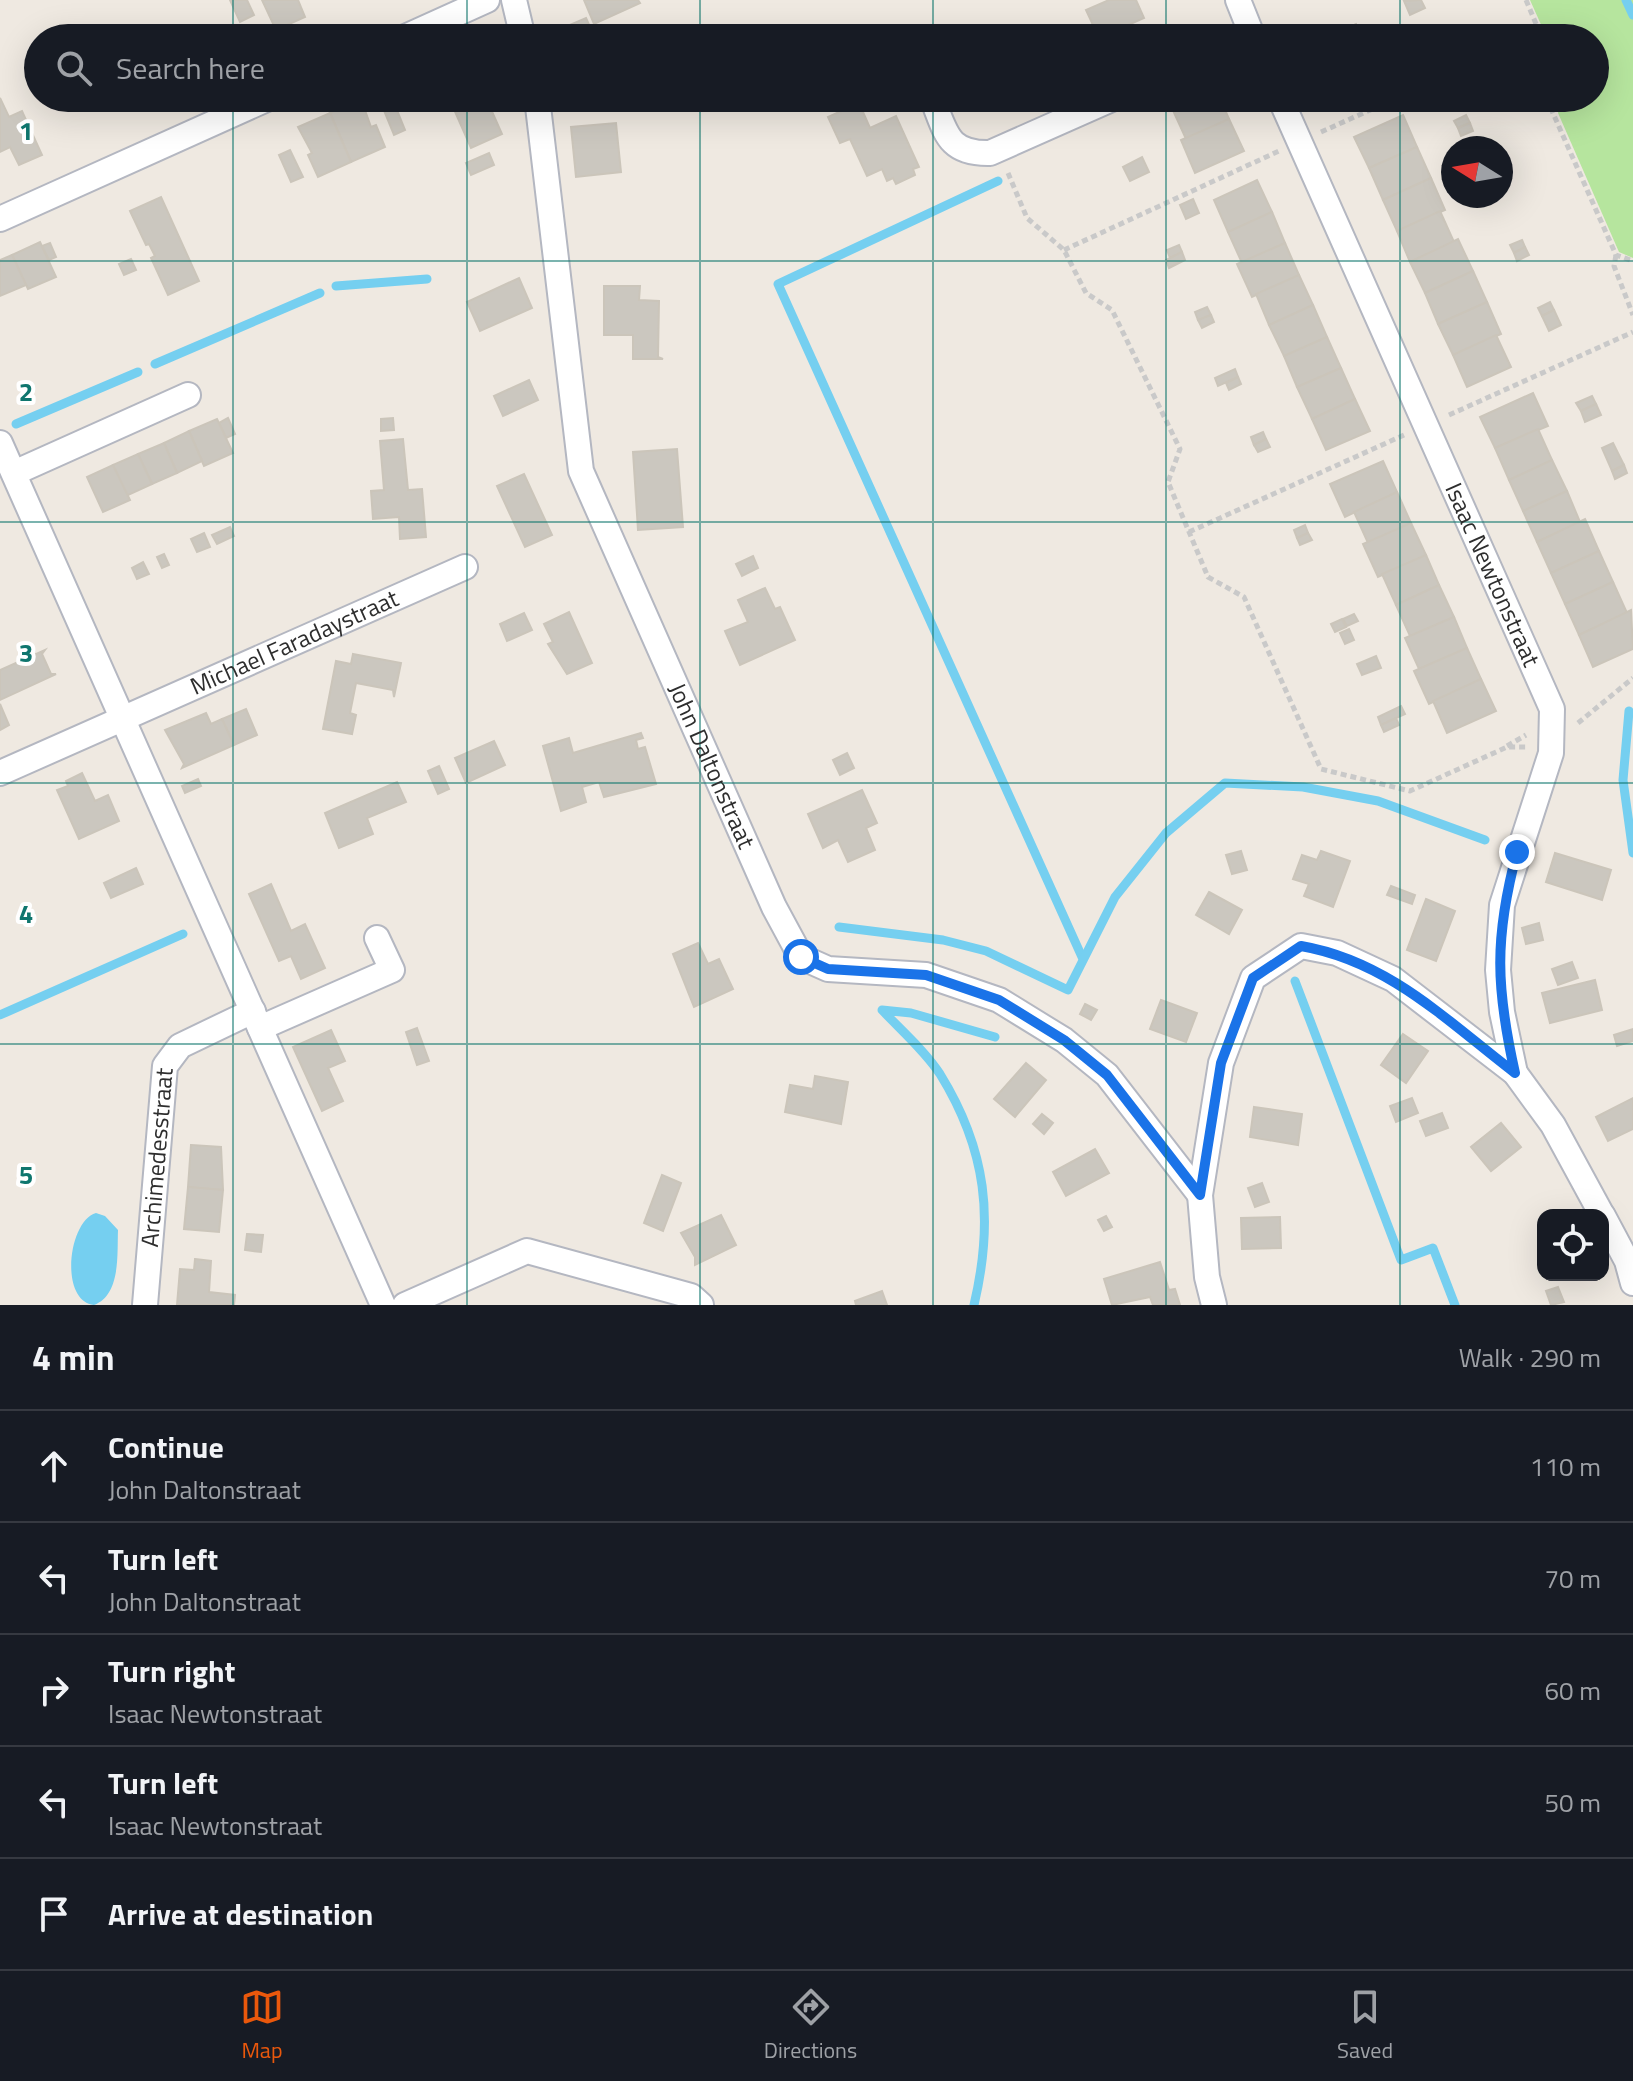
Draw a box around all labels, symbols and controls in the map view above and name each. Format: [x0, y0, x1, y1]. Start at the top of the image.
search box [24, 24, 1609, 112]
text: Search here [116, 45, 265, 91]
icon: search [52, 46, 96, 90]
text: 1 [19, 111, 33, 150]
north arrow [1441, 136, 1513, 208]
text: 2 [19, 372, 33, 411]
street label: Isaac Newtonstraat [1437, 477, 1550, 673]
street label: Michael Faradaystraat [184, 580, 404, 704]
text: 3 [19, 633, 33, 672]
street label: John Daltonstraat [660, 677, 765, 855]
route end [1499, 834, 1535, 870]
text: 4 [19, 894, 33, 933]
route start [783, 939, 819, 975]
street label: Archimedesstraat [131, 1066, 182, 1248]
text: 5 [19, 1155, 33, 1194]
map controls [1537, 1209, 1609, 1281]
button: locate [1537, 1209, 1609, 1281]
text: 4 min [32, 1331, 115, 1383]
text: Walk · 290 m [1459, 1338, 1601, 1377]
text: Continue [108, 1424, 224, 1470]
icon: ahead [32, 1444, 76, 1488]
text: 110 m [1530, 1447, 1601, 1486]
text: John Daltonstraat [108, 1470, 301, 1509]
text: Turn left [108, 1536, 218, 1582]
icon: left [32, 1556, 76, 1600]
text: 70 m [1544, 1559, 1601, 1598]
text: John Daltonstraat [108, 1582, 301, 1621]
text: Turn right [108, 1648, 236, 1694]
icon: right [32, 1668, 76, 1712]
text: 60 m [1544, 1671, 1601, 1710]
text: Isaac Newtonstraat [108, 1694, 322, 1733]
text: Turn left [108, 1760, 218, 1806]
icon: left [32, 1780, 76, 1824]
text: 50 m [1544, 1783, 1601, 1822]
text: Isaac Newtonstraat [108, 1806, 322, 1845]
text: Arrive at destination [108, 1891, 373, 1937]
icon: arrive [32, 1892, 76, 1936]
tab: Map [240, 1985, 284, 2067]
tab: Directions [764, 1985, 857, 2067]
tab: Saved [1337, 1985, 1393, 2067]

